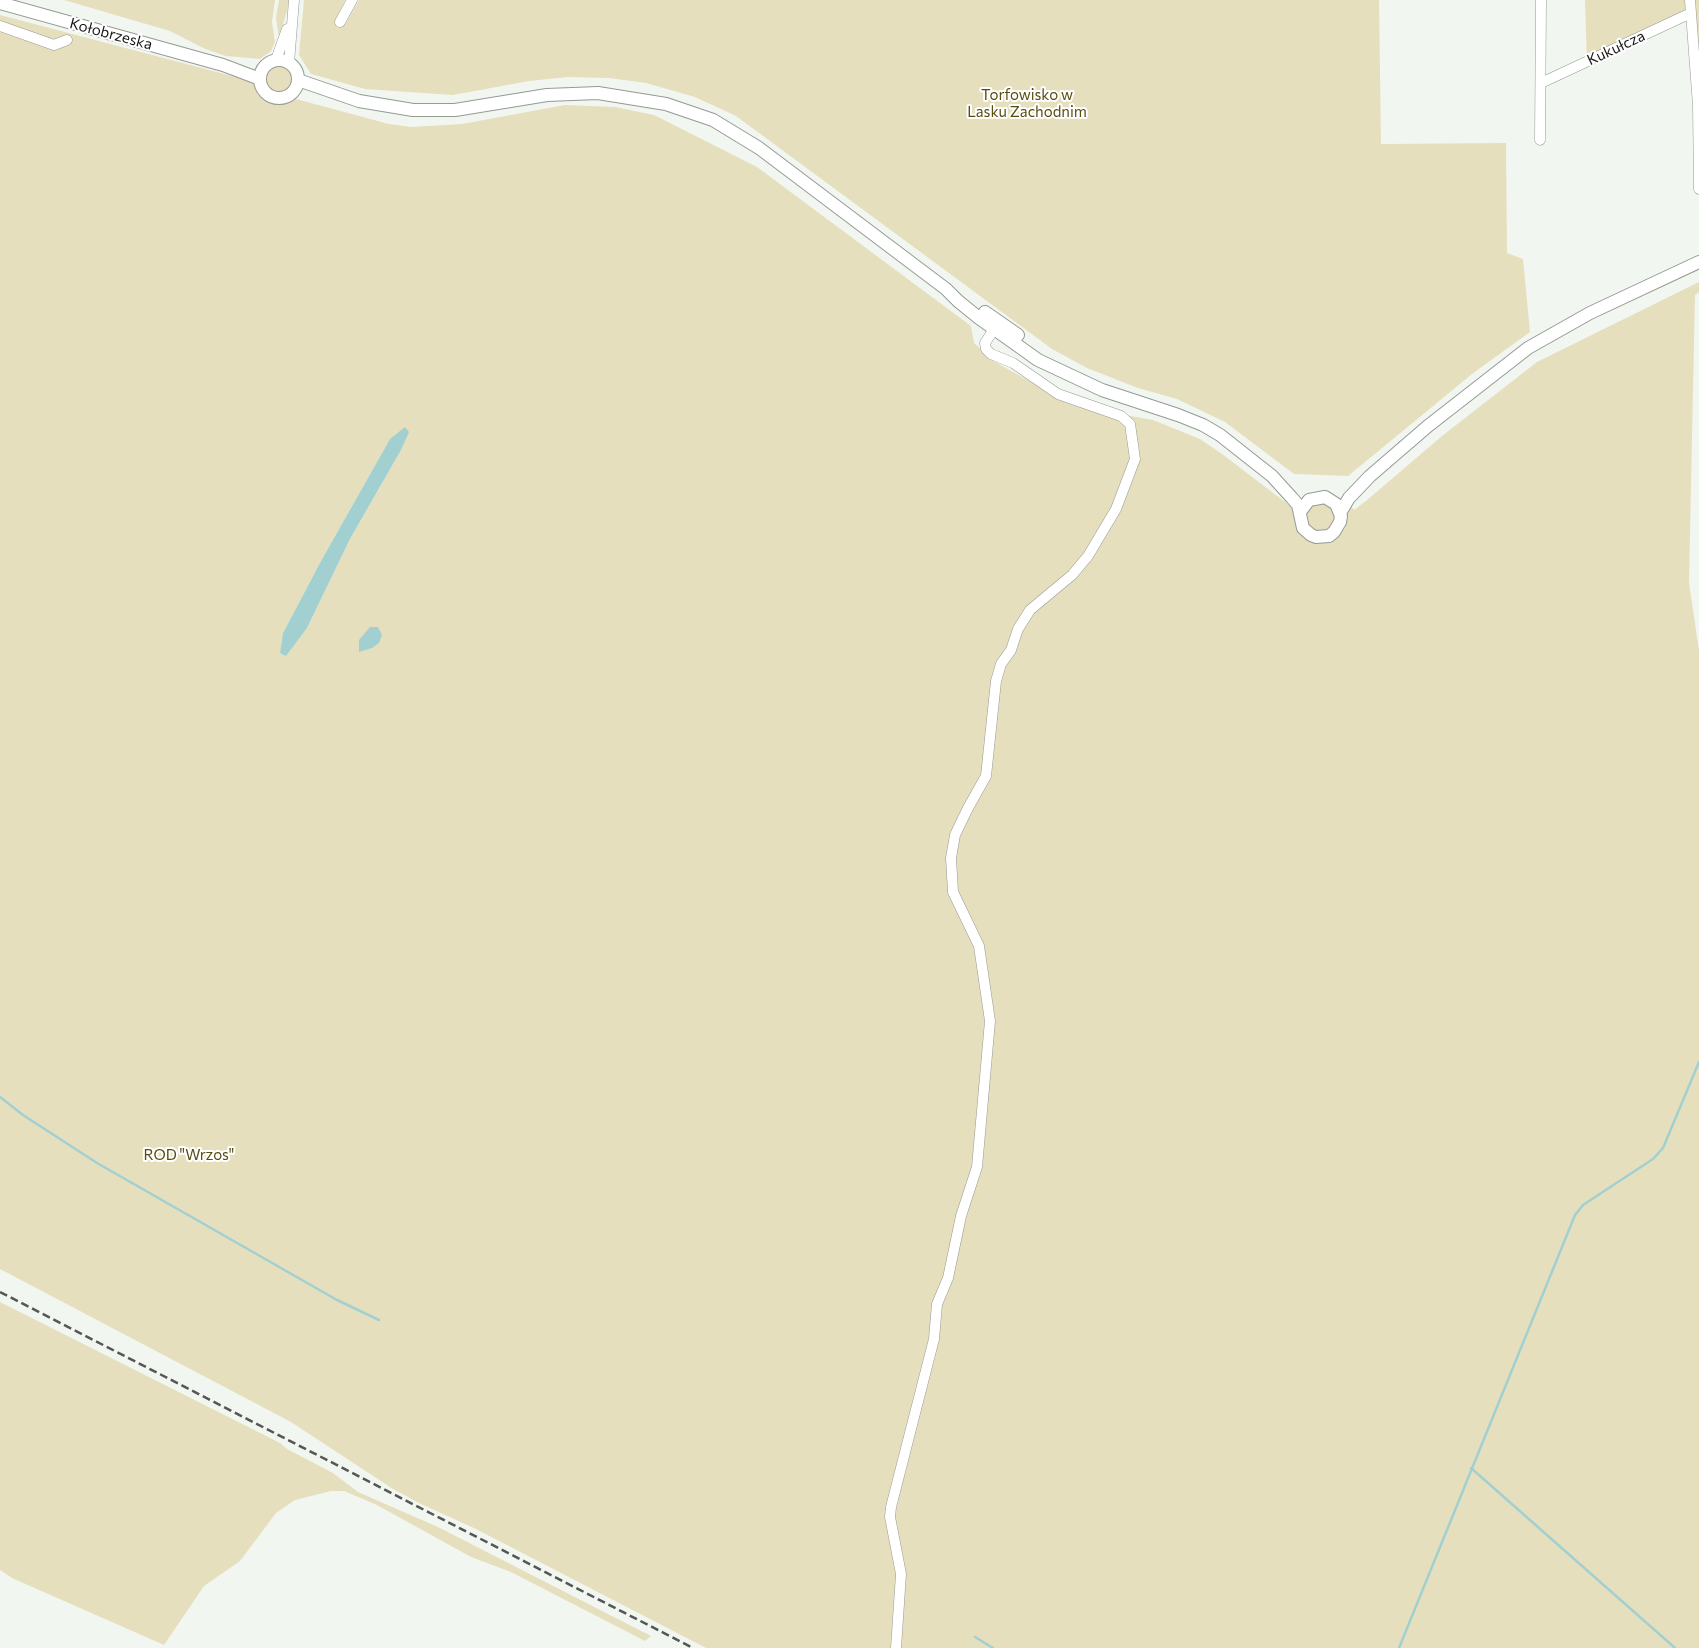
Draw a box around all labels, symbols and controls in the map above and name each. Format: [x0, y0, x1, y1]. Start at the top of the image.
street label: Kołobrzeska [68, 14, 154, 54]
street label: Kukułcza [1584, 27, 1648, 69]
park label: Torfowisko w Lasku Zachodnim [967, 86, 1087, 121]
park label: ROD "Wrzos" [144, 1146, 234, 1164]

